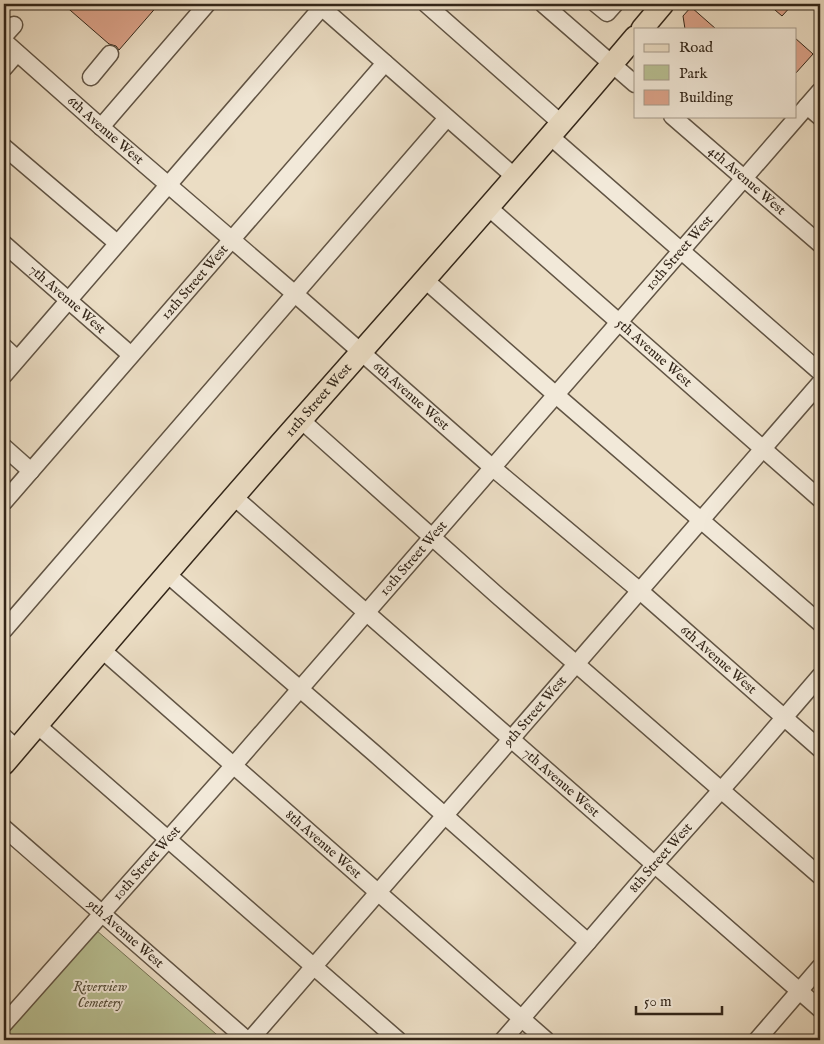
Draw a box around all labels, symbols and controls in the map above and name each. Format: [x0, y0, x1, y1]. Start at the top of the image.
legend [634, 28, 796, 118]
text: Road [679, 38, 714, 57]
text: Park [679, 64, 709, 83]
text: Building [679, 88, 734, 107]
street label: 6th Avenue West [63, 92, 147, 169]
street label: 4th Avenue West [704, 142, 790, 219]
street label: 10th Street West [642, 211, 717, 294]
street label: 12th Street West [157, 241, 232, 324]
street label: 7th Avenue West [25, 261, 110, 338]
street label: 5th Avenue West [612, 315, 696, 391]
street label: 6th Avenue West [369, 357, 453, 434]
street label: 11th Street West [281, 359, 356, 441]
street label: 10th Street West [376, 517, 451, 600]
street label: 6th Avenue West [676, 621, 760, 698]
street label: 9th Street West [499, 672, 571, 751]
street label: 7th Avenue West [519, 744, 603, 821]
street label: 8th Avenue West [282, 806, 365, 883]
street label: 8th Street West [625, 819, 697, 897]
street label: 10th Street West [109, 822, 185, 904]
street label: 9th Avenue West [82, 895, 168, 972]
park label: Riverview Cemetery [73, 978, 128, 1012]
scale bar [636, 984, 723, 1016]
text: 50 m [644, 992, 672, 1011]

